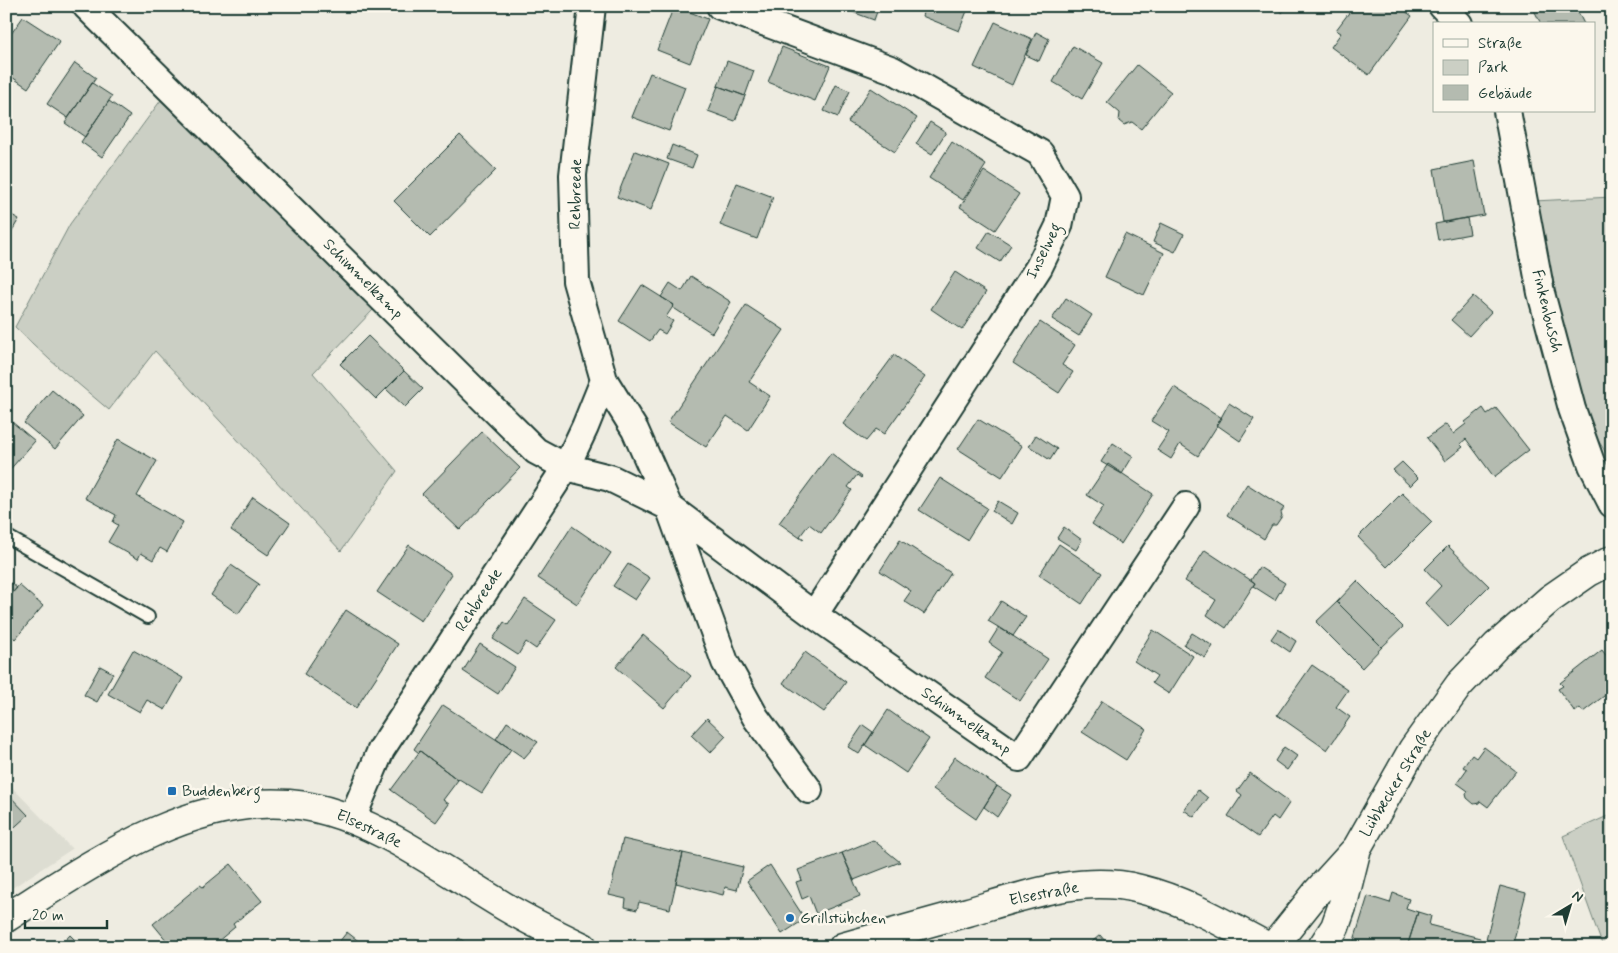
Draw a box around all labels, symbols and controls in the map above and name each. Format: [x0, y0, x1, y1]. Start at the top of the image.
legend [1433, 22, 1596, 112]
text: Straße [1478, 34, 1522, 54]
text: Park [1478, 58, 1508, 78]
text: Gebäude [1478, 84, 1532, 104]
street label: Rehbreede [565, 158, 587, 230]
street label: Inselweg [1021, 219, 1068, 283]
street label: Schimmelkamp [318, 234, 408, 324]
street label: Finkenbusch [1527, 267, 1567, 355]
street label: Rehbreede [451, 564, 507, 636]
street label: Schimmelkamp [917, 682, 1015, 760]
street label: Lübbecker Straße [1355, 725, 1437, 841]
place label: Buddenberg [182, 781, 261, 803]
marker: Buddenberg [166, 785, 178, 797]
street label: Elsestraße [333, 805, 405, 853]
street label: Elsestraße [1007, 877, 1081, 911]
north arrow [1546, 880, 1596, 930]
text: N [1568, 887, 1587, 907]
scale bar [25, 898, 108, 930]
text: 20 m [32, 906, 64, 926]
place label: Grillstübchen [800, 908, 886, 929]
marker: Grillstübchen [784, 912, 796, 924]

